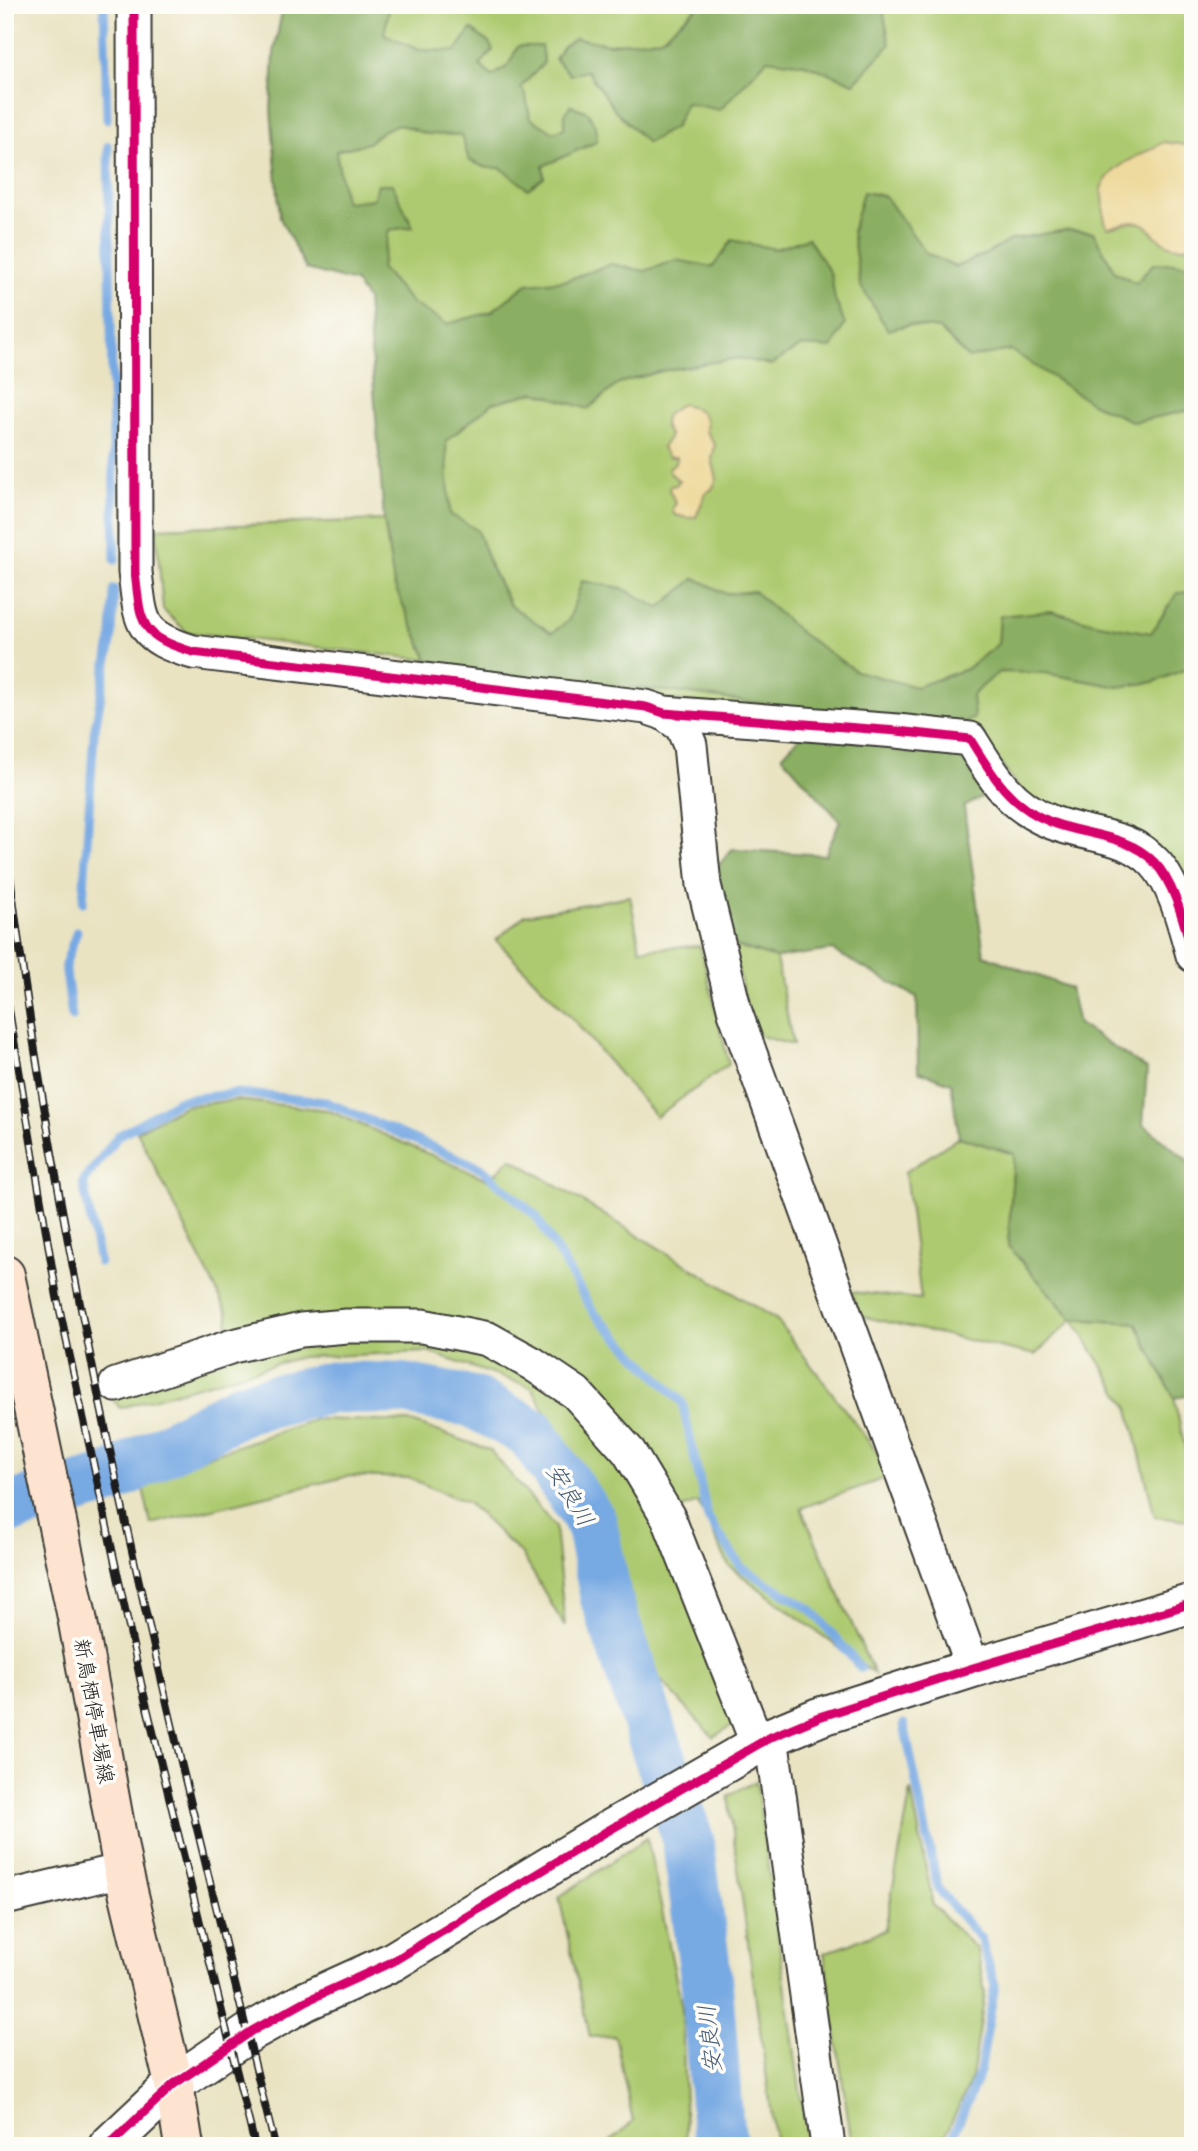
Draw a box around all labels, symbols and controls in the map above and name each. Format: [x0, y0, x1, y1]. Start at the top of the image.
water label: 安良川 [535, 1455, 605, 1535]
street label: 新鳥栖停車場線 [63, 1635, 125, 1787]
water label: 安良川 [686, 2003, 734, 2075]

